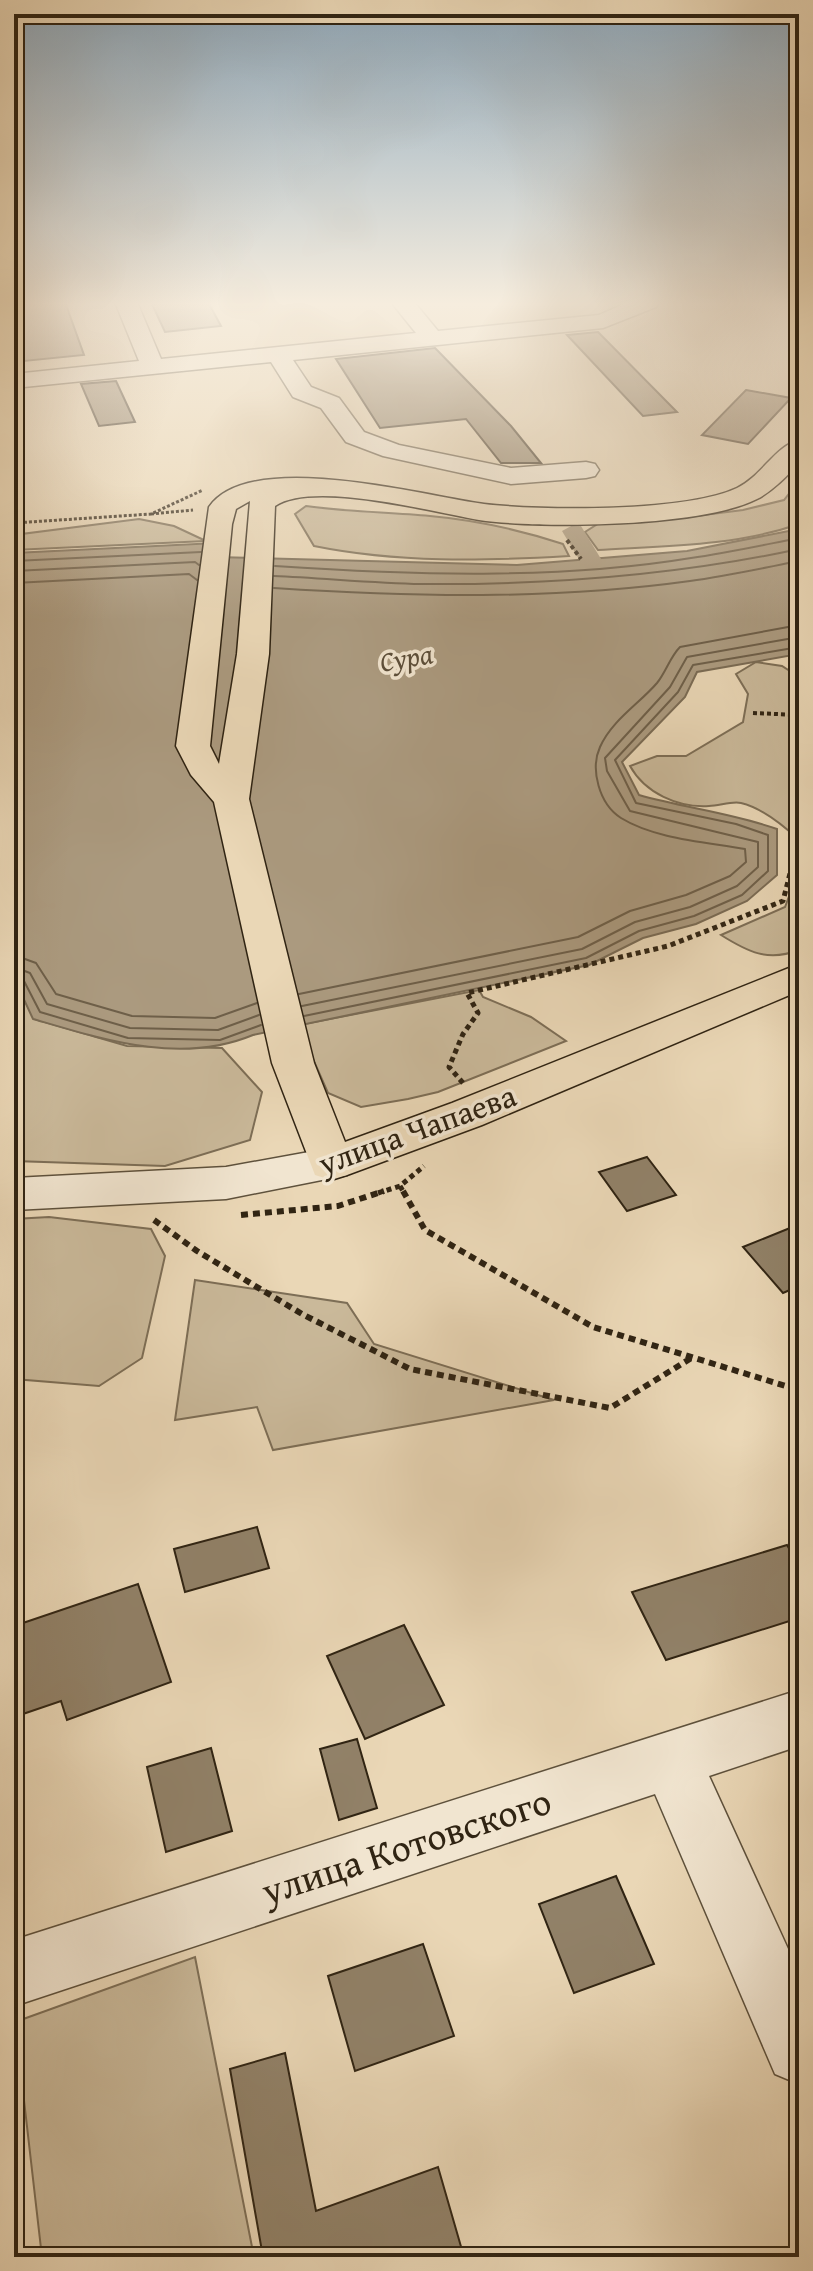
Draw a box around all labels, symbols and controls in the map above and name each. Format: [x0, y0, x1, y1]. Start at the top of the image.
water label: Сура [376, 632, 436, 682]
street label: улица Чапаева [311, 1071, 523, 1187]
street label: улица Котовского [253, 1772, 558, 1919]

